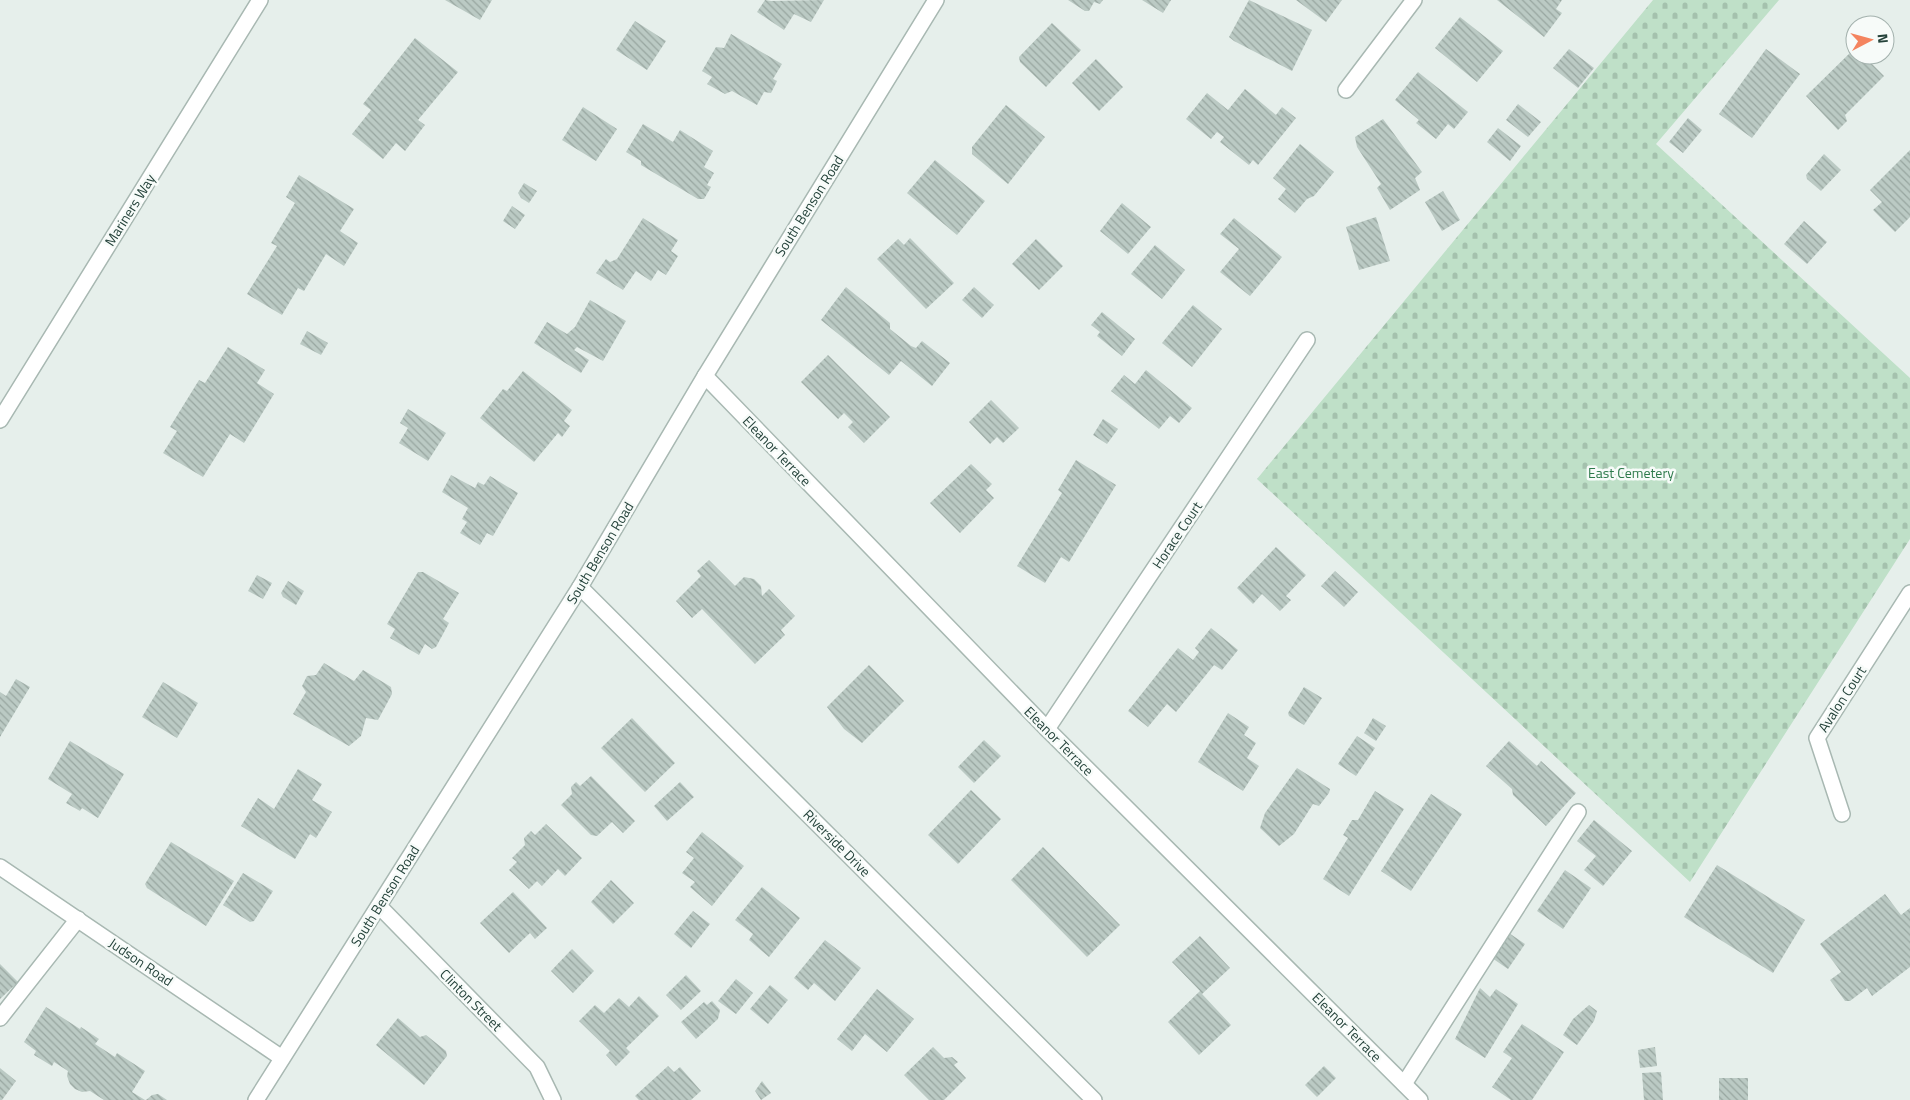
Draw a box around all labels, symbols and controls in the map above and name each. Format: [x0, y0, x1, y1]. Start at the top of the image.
north arrow [1845, 15, 1895, 65]
text: N [1872, 33, 1894, 45]
street label: South Benson Road [769, 151, 848, 260]
street label: Mariners Way [99, 169, 160, 250]
street label: Eleanor Terrace [738, 411, 816, 491]
park label: East Cemetery [1588, 462, 1674, 483]
street label: Horace Court [1146, 497, 1207, 572]
street label: South Benson Road [561, 498, 638, 608]
street label: Avalon Court [1812, 661, 1871, 736]
street label: Eleanor Terrace [1020, 701, 1099, 780]
street label: Riverside Drive [799, 804, 876, 881]
street label: South Benson Road [345, 841, 424, 950]
street label: Judson Road [105, 932, 178, 991]
street label: Clinton Street [436, 964, 507, 1036]
street label: Eleanor Terrace [1308, 987, 1387, 1066]

